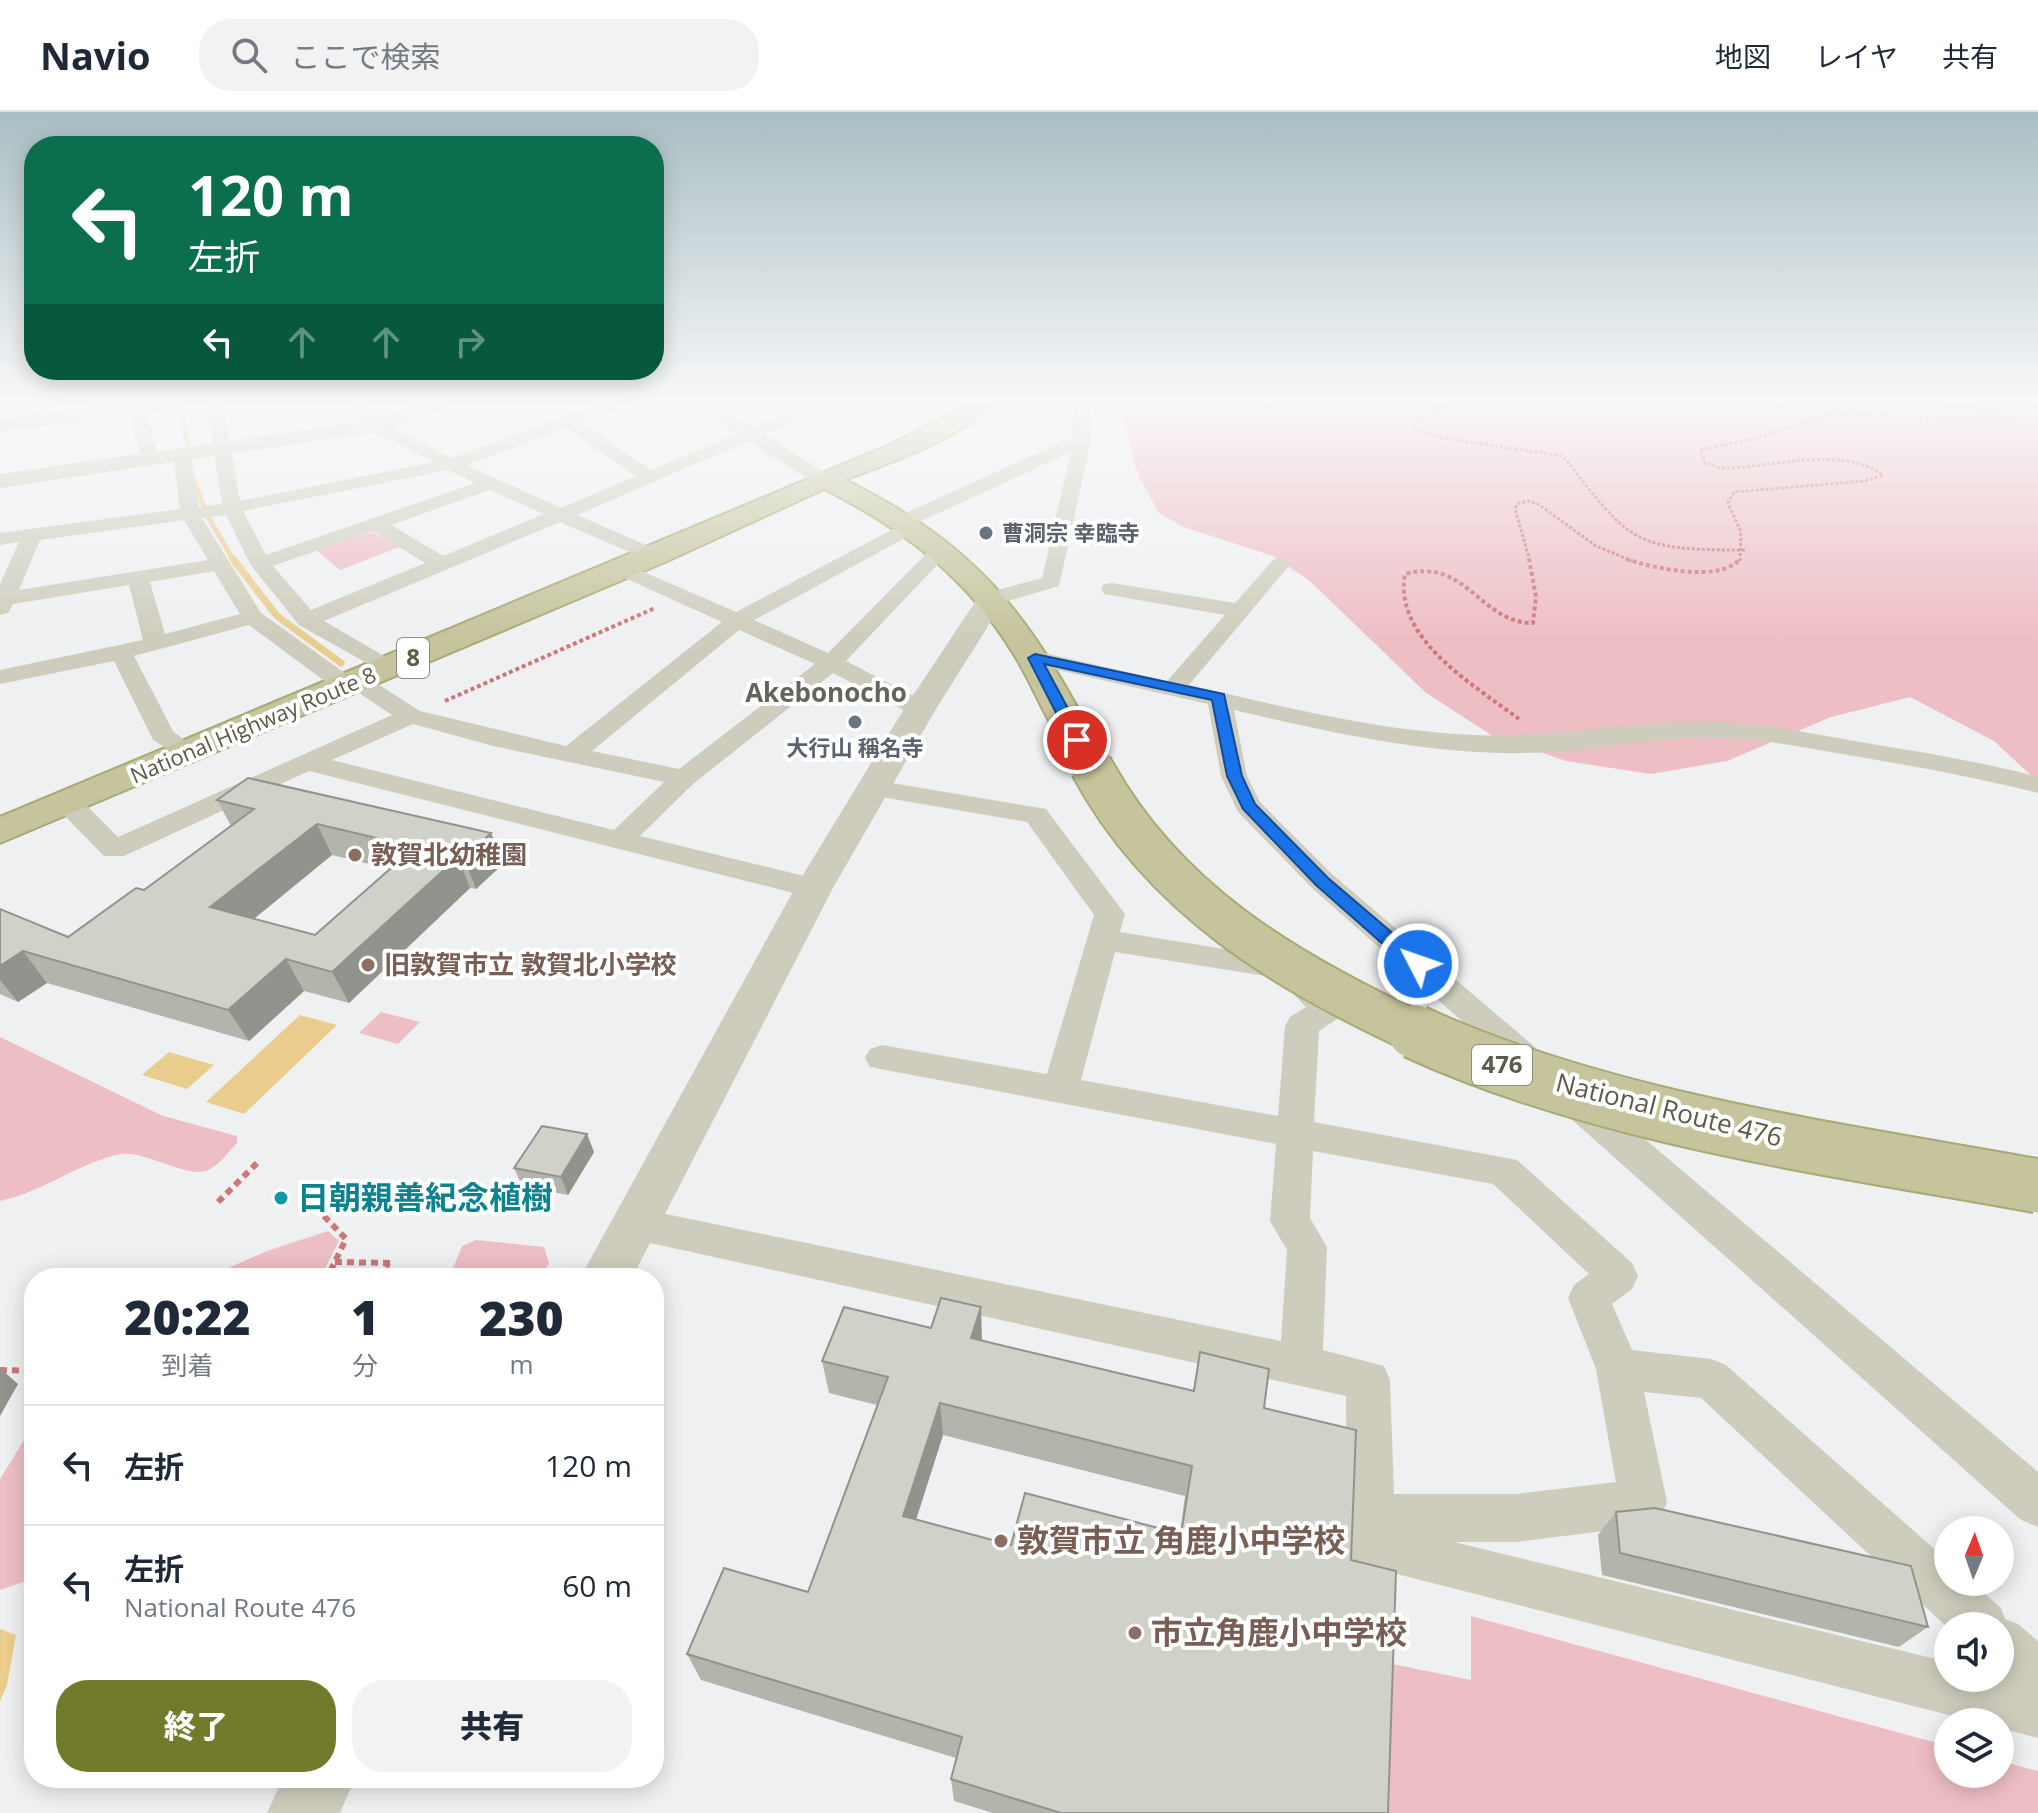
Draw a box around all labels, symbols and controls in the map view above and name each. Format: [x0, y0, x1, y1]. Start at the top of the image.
search box [199, 19, 759, 91]
text: Navio [40, 29, 151, 81]
icon: search [227, 33, 271, 77]
text: ここで検索 [291, 36, 441, 77]
text: 地図 [1715, 37, 1771, 75]
text: レイヤ [1815, 37, 1898, 75]
text: 共有 [1942, 37, 1998, 75]
text: 120 m [188, 156, 354, 232]
icon: left [56, 168, 160, 272]
text: 左折 [188, 232, 260, 281]
icon: left [196, 320, 240, 364]
icon: ahead [280, 320, 324, 364]
icon: ahead [364, 320, 408, 364]
icon: right [448, 320, 492, 364]
place label: 曹洞宗 幸臨寺 [1002, 517, 1140, 547]
marker: 曹洞宗 幸臨寺 [977, 524, 995, 542]
road number: 8 [397, 638, 429, 678]
street label: National Highway Route 8 [125, 659, 380, 790]
district label: Akebonocho [745, 674, 907, 710]
pin [1043, 706, 1111, 774]
marker: 大行山 稱名寺 [846, 713, 864, 731]
icon: arrive [1055, 718, 1099, 762]
place label: 大行山 稱名寺 [786, 732, 924, 762]
place label: 敦賀北幼稚園 [371, 836, 527, 872]
marker: 敦賀北幼稚園 [346, 846, 364, 864]
position arrow [1376, 922, 1460, 1006]
place label: 旧敦賀市立 敦賀北小学校 [384, 946, 677, 982]
marker: 旧敦賀市立 敦賀北小学校 [359, 956, 377, 974]
road number: 476 [1472, 1045, 1532, 1085]
street label: National Route 476 [1552, 1063, 1786, 1155]
place label: 日朝親善紀念植樹 [297, 1175, 553, 1218]
marker: 日朝親善紀念植樹 [272, 1189, 290, 1207]
text: 20:22 [124, 1284, 251, 1349]
text: 1 [351, 1284, 379, 1349]
text: 230 [479, 1285, 564, 1350]
text: m [509, 1346, 534, 1382]
text: 到着 [161, 1347, 213, 1383]
text: 分 [352, 1347, 378, 1383]
icon: left [56, 1443, 100, 1487]
text: 120 m [545, 1445, 632, 1486]
text: 左折 [124, 1446, 184, 1487]
north arrow [1934, 1516, 2014, 1596]
map controls [1934, 1516, 2014, 1788]
place label: 敦賀市立 角鹿小中学校 [1017, 1518, 1345, 1561]
marker: 敦賀市立 角鹿小中学校 [992, 1532, 1010, 1550]
text: 左折 [124, 1548, 184, 1589]
icon: left [56, 1563, 100, 1607]
text: 60 m [562, 1565, 632, 1606]
text: National Route 476 [124, 1589, 356, 1625]
place label: 市立角鹿小中学校 [1151, 1610, 1407, 1653]
button: sound [1934, 1612, 2014, 1692]
marker: 市立角鹿小中学校 [1126, 1624, 1144, 1642]
button: 終了 [56, 1680, 336, 1772]
button: 共有 [352, 1680, 632, 1772]
button: layers [1934, 1708, 2014, 1788]

